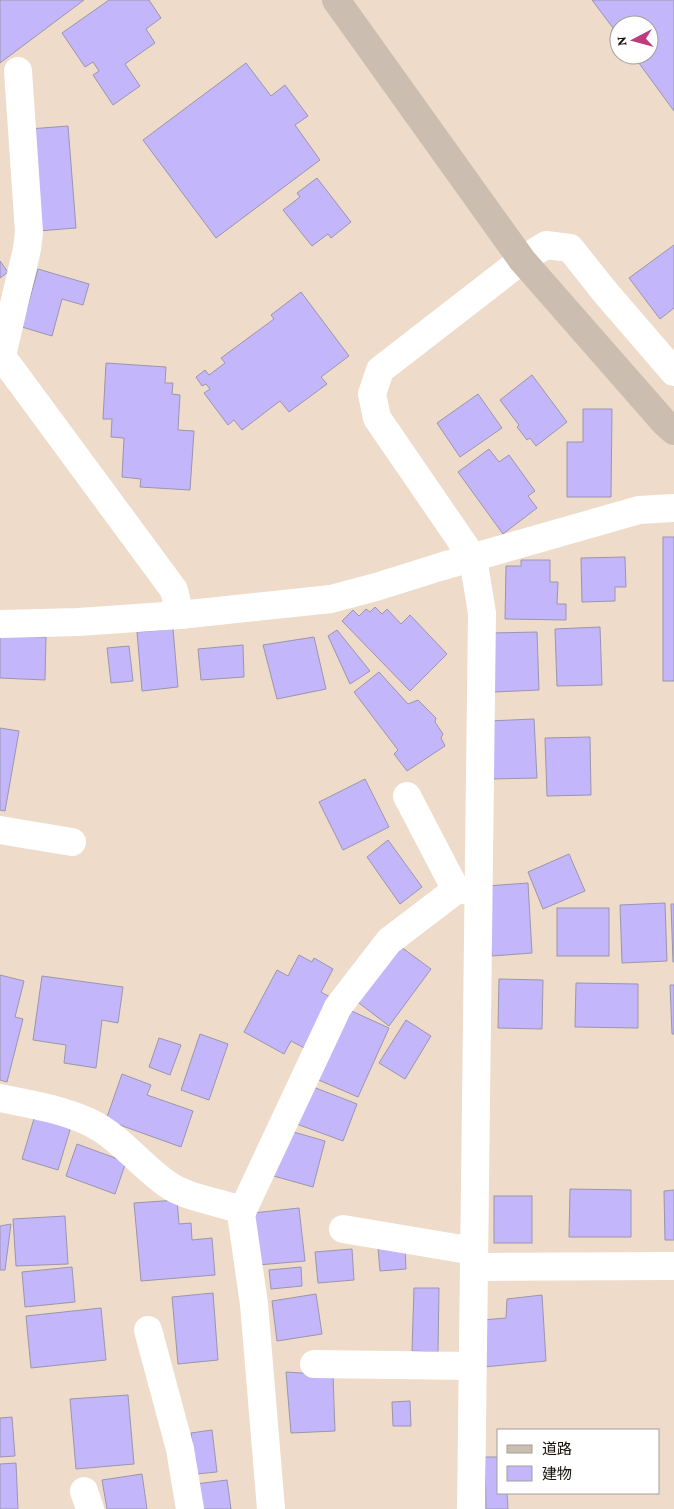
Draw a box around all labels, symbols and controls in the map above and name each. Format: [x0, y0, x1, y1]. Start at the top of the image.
north arrow [609, 15, 659, 65]
text: N [613, 35, 630, 47]
legend [497, 1429, 659, 1494]
text: 道路 [542, 1441, 572, 1457]
text: 建物 [542, 1466, 572, 1482]

